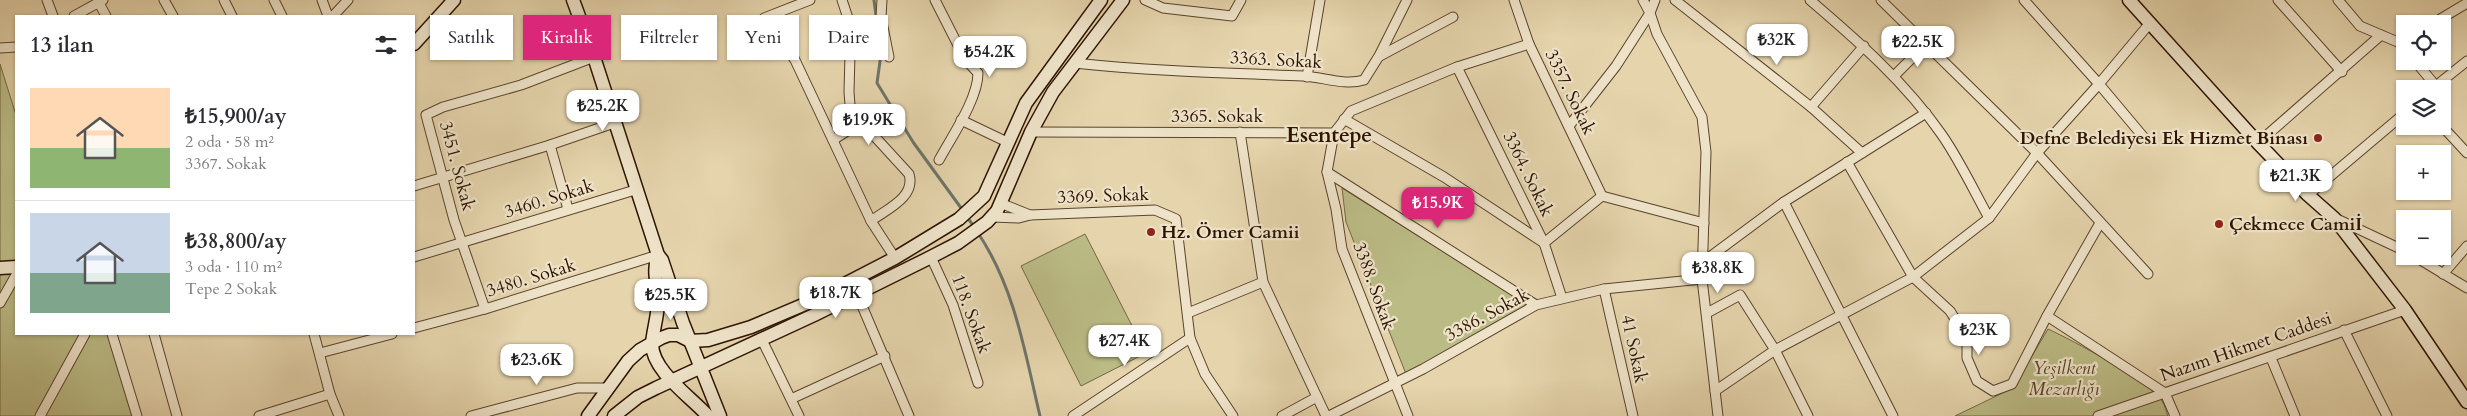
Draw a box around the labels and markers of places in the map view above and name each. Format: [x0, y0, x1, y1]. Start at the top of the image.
pin: ₺32K [1747, 23, 1807, 66]
pin: ₺22.5K [1877, 26, 1959, 68]
pin: ₺54.2K [949, 36, 1031, 78]
pin: ₺25.2K [562, 90, 644, 132]
pin: ₺19.9K [828, 104, 910, 146]
place label: Defne Belediyesi Ek Hizmet Binası [2020, 126, 2308, 151]
marker: Defne Belediyesi Ek Hizmet Binası [2312, 132, 2324, 144]
pin: ₺21.3K [2255, 160, 2337, 202]
pin: ₺15.9K [1397, 186, 1479, 229]
place label: Çekmece Camiİ [2229, 212, 2362, 237]
marker: Çekmece Camiİ [2213, 218, 2225, 230]
place label: Hz. Ömer Camii [1161, 220, 1300, 245]
marker: Hz. Ömer Camii [1145, 226, 1157, 238]
pin: ₺38.8K [1677, 252, 1759, 294]
pin: ₺18.7K [795, 276, 877, 319]
pin: ₺25.5K [630, 278, 712, 321]
pin: ₺23K [1949, 314, 2009, 356]
pin: ₺27.4K [1084, 324, 1166, 367]
pin: ₺23.6K [496, 344, 578, 386]

